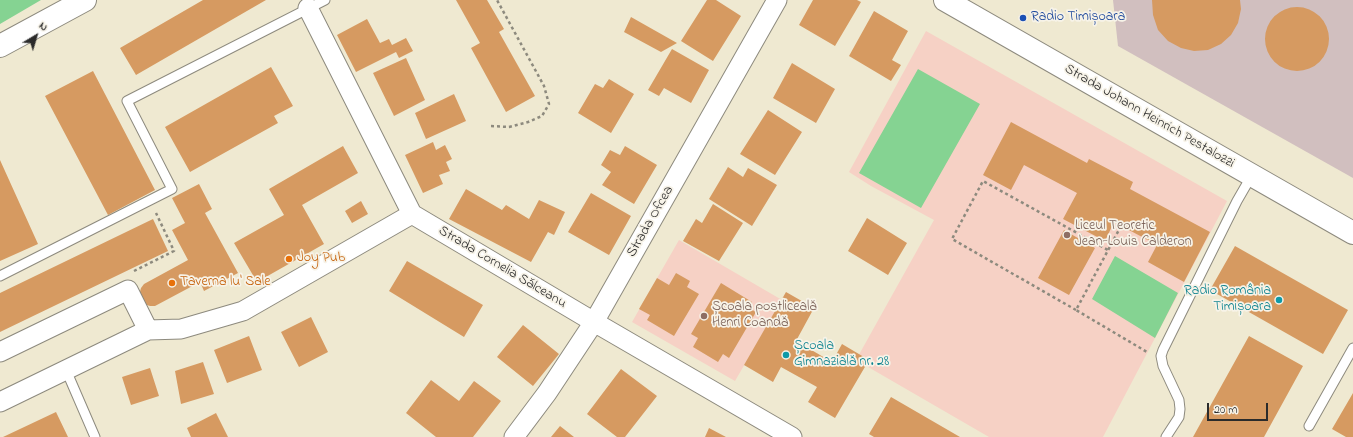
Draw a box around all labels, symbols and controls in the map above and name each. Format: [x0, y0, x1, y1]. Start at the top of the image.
place label: Radio Timișoara [1031, 10, 1125, 26]
marker: Radio Timișoara [1018, 13, 1028, 23]
north arrow [16, 16, 56, 56]
text: N [36, 18, 51, 35]
street label: Strada Johann Heinrich Pestalozzi [1061, 61, 1237, 173]
street label: Strada Ofcea [624, 183, 678, 261]
place label: Liceul Teoretic Jean-Louis Calderon [1075, 219, 1192, 252]
street label: Strada Cornelia Sălceanu [435, 223, 569, 313]
marker: Liceul Teoretic Jean-Louis Calderon [1062, 230, 1072, 240]
place label: Joy Pub [297, 251, 345, 267]
marker: Joy Pub [284, 254, 294, 264]
place label: Taverna lu' Sale [180, 275, 270, 291]
marker: Taverna lu' Sale [167, 278, 177, 288]
place label: Radio România Timișoara [1184, 284, 1271, 316]
marker: Radio România Timișoara [1274, 295, 1284, 305]
place label: Școala postliceală Henri Coandă [712, 300, 817, 332]
marker: Școala postliceală Henri Coandă [699, 311, 709, 321]
place label: Școala Gimnazială nr. 28 [794, 339, 889, 372]
marker: Școala Gimnazială nr. 28 [781, 350, 791, 360]
scale bar [1209, 395, 1270, 421]
text: 20 m [1214, 401, 1237, 419]

